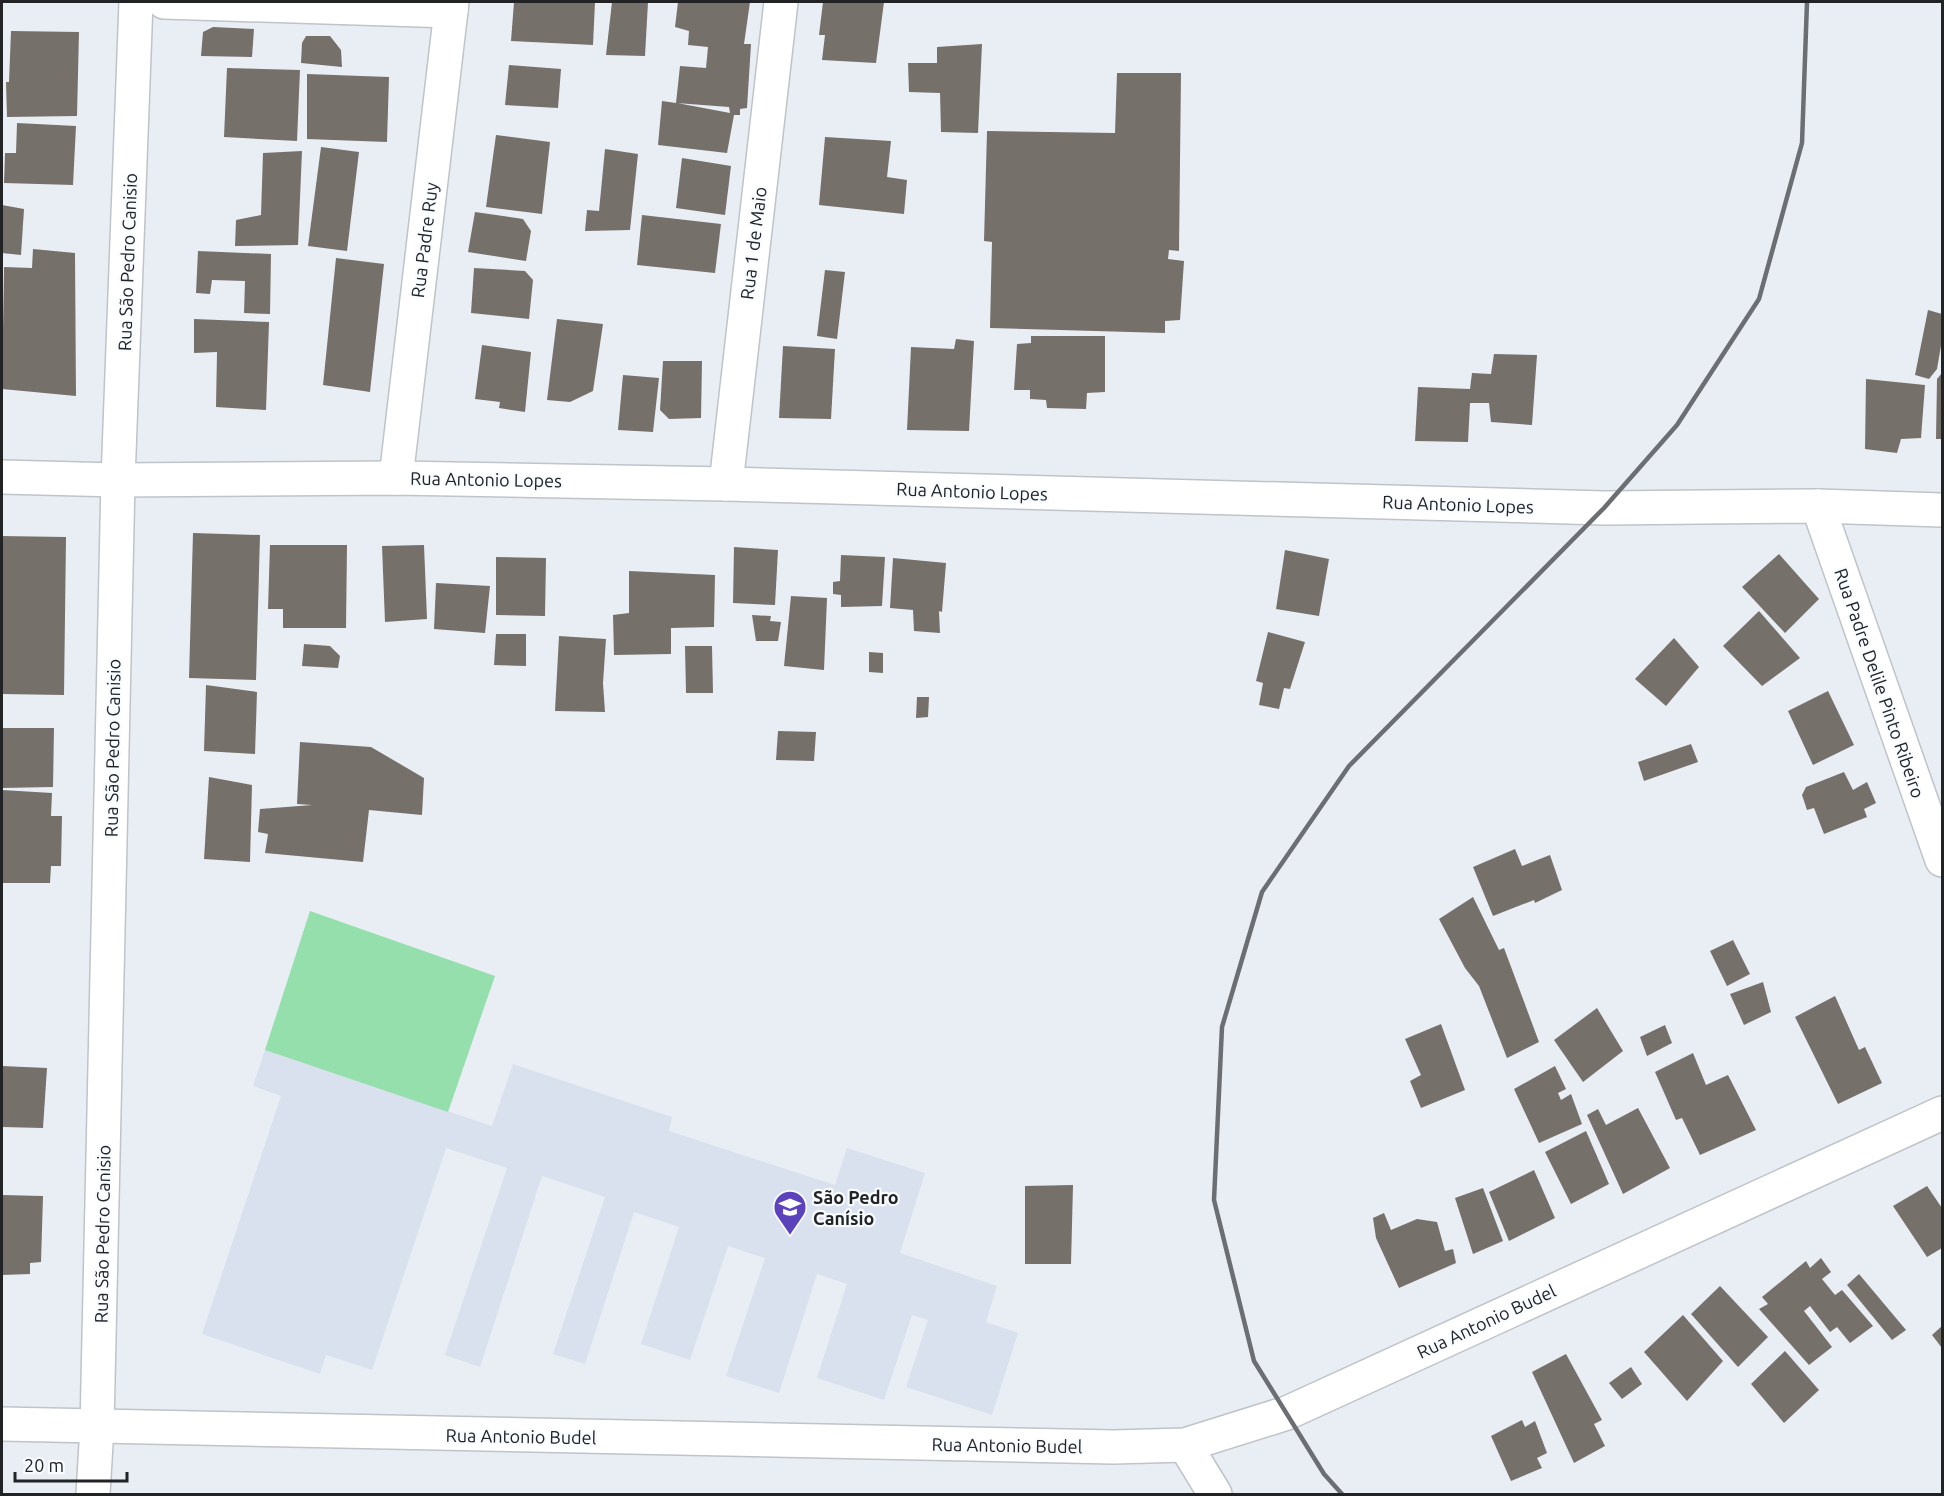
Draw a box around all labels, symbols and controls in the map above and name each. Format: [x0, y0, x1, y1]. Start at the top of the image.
street label: Rua São Pedro Canisio [114, 173, 140, 351]
street label: Rua Padre Ruy [407, 181, 441, 299]
street label: Rua 1 de Maio [736, 185, 770, 301]
street label: Rua Antonio Lopes [410, 468, 562, 490]
street label: Rua Antonio Lopes [896, 478, 1048, 504]
street label: Rua Antonio Lopes [1382, 491, 1534, 517]
street label: Rua Padre Delile Pinto Ribeiro [1831, 566, 1929, 800]
street label: Rua São Pedro Canisio [100, 659, 124, 837]
street label: Rua São Pedro Canisio [90, 1145, 114, 1323]
place label: São Pedro Canísio [813, 1187, 899, 1228]
school or university icon: São Pedro Canísio [772, 1189, 808, 1236]
street label: Rua Antonio Budel [1414, 1280, 1559, 1362]
street label: Rua Antonio Budel [446, 1425, 597, 1447]
street label: Rua Antonio Budel [932, 1434, 1083, 1456]
scale bar [15, 1445, 128, 1483]
text: 20 m [24, 1455, 64, 1475]

